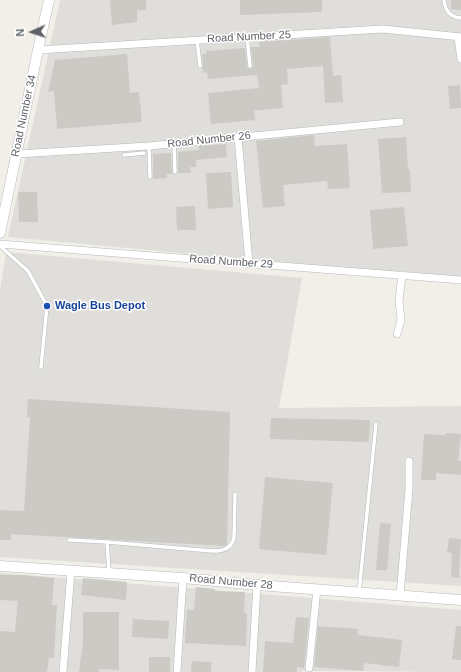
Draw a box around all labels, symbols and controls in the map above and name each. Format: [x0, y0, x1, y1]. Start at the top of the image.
north arrow [12, 12, 52, 52]
text: N [14, 28, 26, 37]
street label: Road Number 25 [207, 28, 291, 46]
street label: Road Number 34 [9, 74, 39, 158]
street label: Road Number 26 [167, 129, 251, 151]
street label: Road Number 29 [189, 252, 273, 272]
place label: Wagle Bus Depot [55, 299, 145, 313]
marker: Wagle Bus Depot [42, 301, 52, 311]
street label: Road Number 28 [189, 572, 273, 592]

